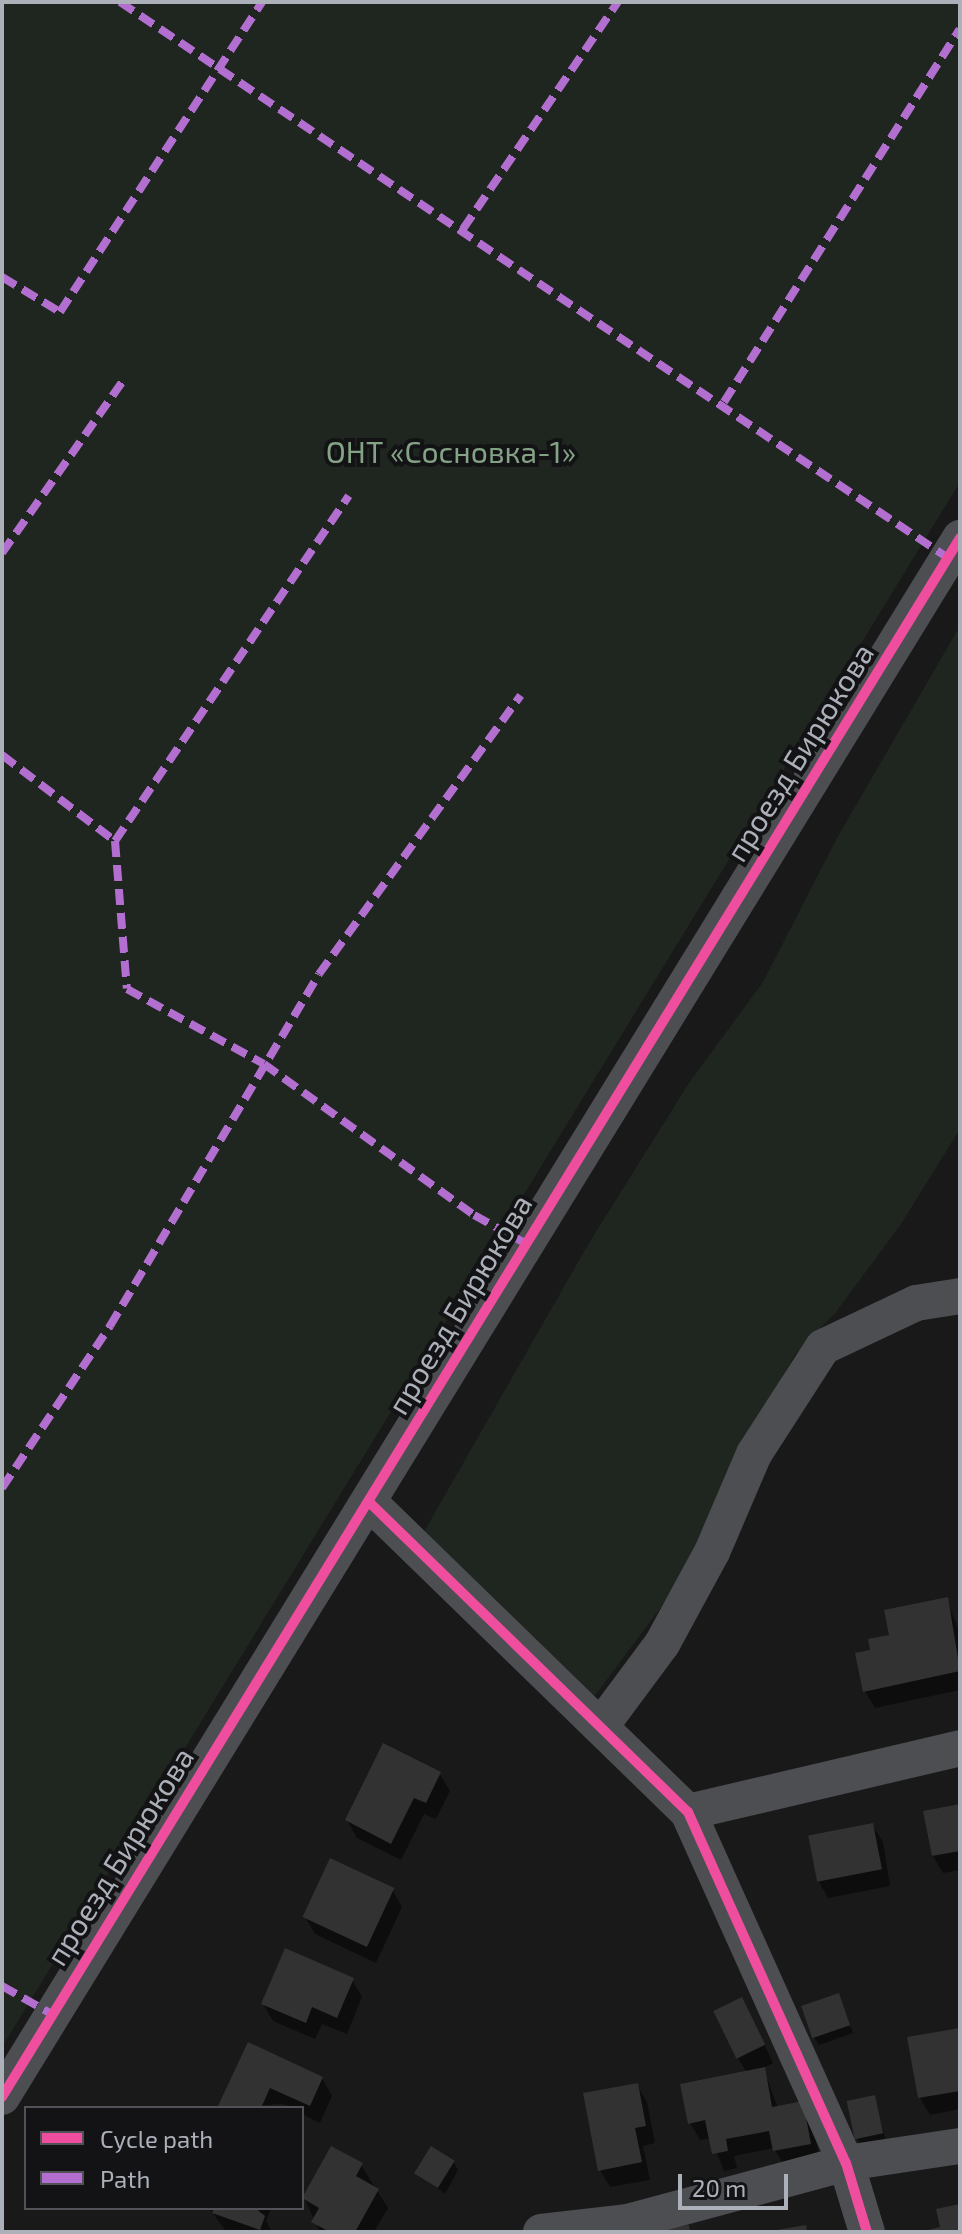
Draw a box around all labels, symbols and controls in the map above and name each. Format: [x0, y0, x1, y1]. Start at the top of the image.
park label: ОНТ «Сосновка-1» [326, 433, 576, 469]
street label: проезд Бирюкова [717, 636, 881, 868]
street label: проезд Бирюкова [379, 1187, 539, 1421]
street label: проезд Бирюкова [37, 1740, 201, 1972]
legend [24, 2106, 304, 2210]
text: Cycle path [100, 2124, 213, 2153]
scale bar [682, 2158, 792, 2208]
text: Path [100, 2164, 150, 2193]
text: 20 m [692, 2173, 746, 2202]

